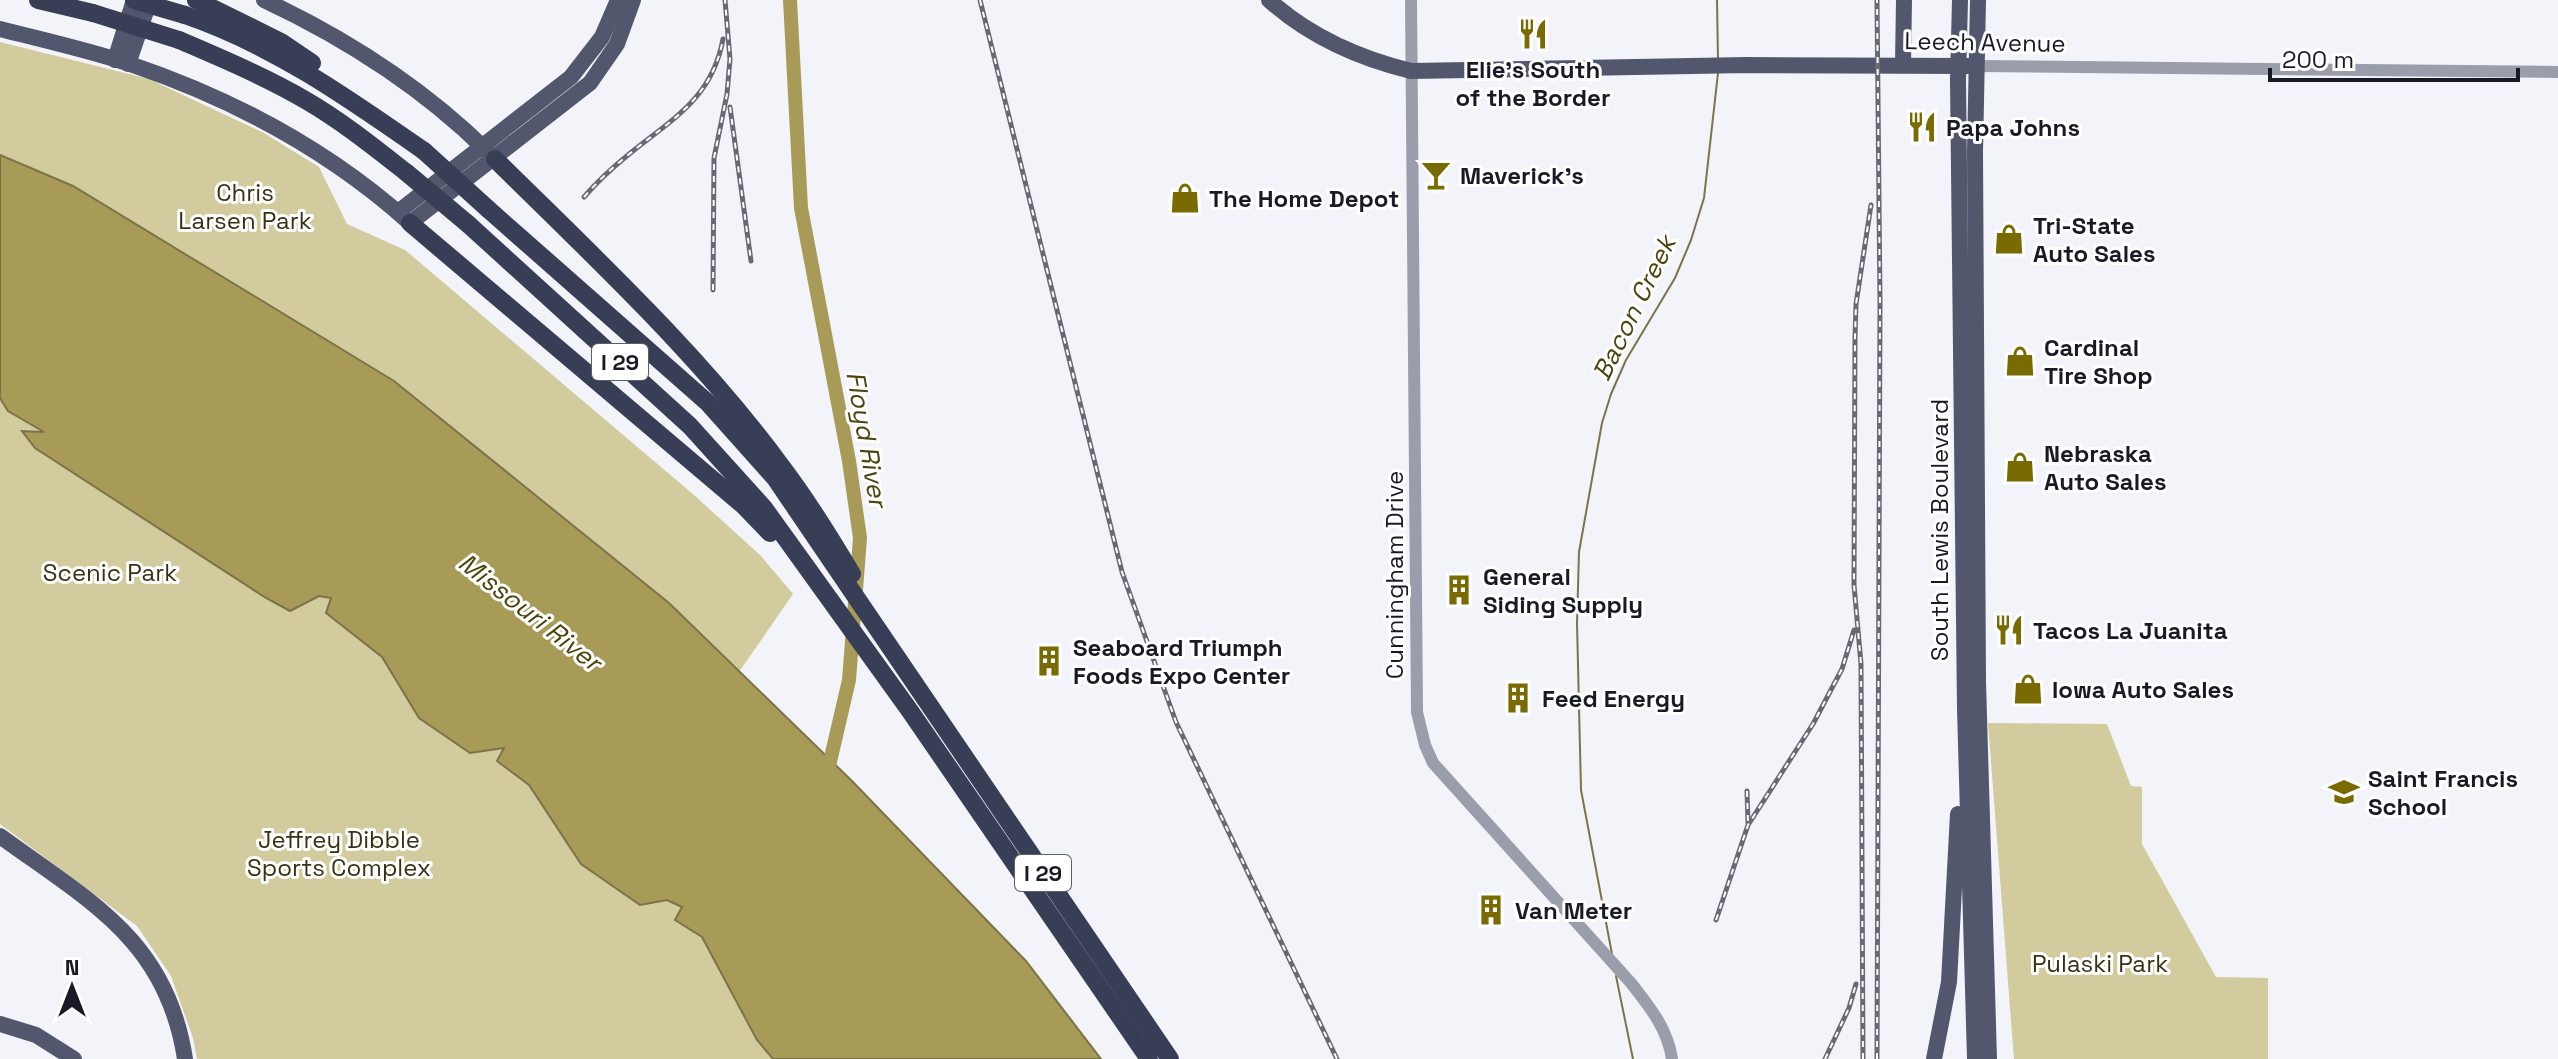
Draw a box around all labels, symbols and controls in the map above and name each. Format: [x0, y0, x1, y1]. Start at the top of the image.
restaurant icon: Elie's South of the Border [1516, 17, 1550, 51]
street label: Leech Avenue [1904, 25, 2066, 59]
scale bar [2270, 32, 2518, 82]
text: 200 m [2282, 44, 2354, 75]
place label: Elie's South of the Border [1456, 54, 1610, 113]
restaurant icon: Papa Johns [1905, 110, 1939, 144]
place label: Papa Johns [1946, 112, 2080, 143]
bar icon: Maverick's [1419, 158, 1453, 192]
place label: Maverick's [1460, 160, 1584, 191]
park label: Chris Larsen Park [178, 177, 312, 236]
shop icon: The Home Depot [1168, 181, 1202, 215]
place label: The Home Depot [1209, 183, 1399, 214]
place label: Tri-State Auto Sales [2033, 210, 2156, 269]
shop icon: Tri-State Auto Sales [1992, 222, 2026, 256]
water label: Bacon Creek [1584, 227, 1685, 386]
place label: Cardinal Tire Shop [2044, 332, 2153, 391]
road number: I 29 [592, 344, 648, 380]
shop icon: Cardinal Tire Shop [2003, 344, 2037, 378]
water label: Floyd River [838, 368, 896, 513]
street label: South Lewis Boulevard [1924, 399, 1955, 661]
place label: Nebraska Auto Sales [2044, 438, 2167, 497]
shop icon: Nebraska Auto Sales [2003, 450, 2037, 484]
street label: Cunningham Drive [1379, 471, 1410, 679]
water label: Missouri River [452, 545, 611, 680]
park label: Scenic Park [43, 557, 177, 588]
place label: General Siding Supply [1483, 561, 1643, 620]
building icon: General Siding Supply [1442, 573, 1476, 607]
restaurant icon: Tacos La Juanita [1992, 613, 2026, 647]
place label: Tacos La Juanita [2033, 615, 2228, 646]
place label: Seaboard Triumph Foods Expo Center [1073, 632, 1290, 691]
building icon: Seaboard Triumph Foods Expo Center [1032, 644, 1066, 678]
shop icon: Iowa Auto Sales [2011, 672, 2045, 706]
place label: Iowa Auto Sales [2052, 674, 2234, 705]
building icon: Feed Energy [1501, 681, 1535, 715]
place label: Feed Energy [1542, 683, 1685, 714]
place label: Saint Francis School [2368, 763, 2518, 822]
school or university icon: Saint Francis School [2327, 775, 2361, 809]
park label: Jeffrey Dibble Sports Complex [247, 824, 431, 883]
road number: I 29 [1015, 855, 1071, 891]
building icon: Van Meter [1474, 893, 1508, 927]
place label: Van Meter [1515, 895, 1632, 926]
north arrow [32, 947, 112, 1027]
park label: Pulaski Park [2032, 948, 2168, 979]
text: N [65, 953, 79, 981]

